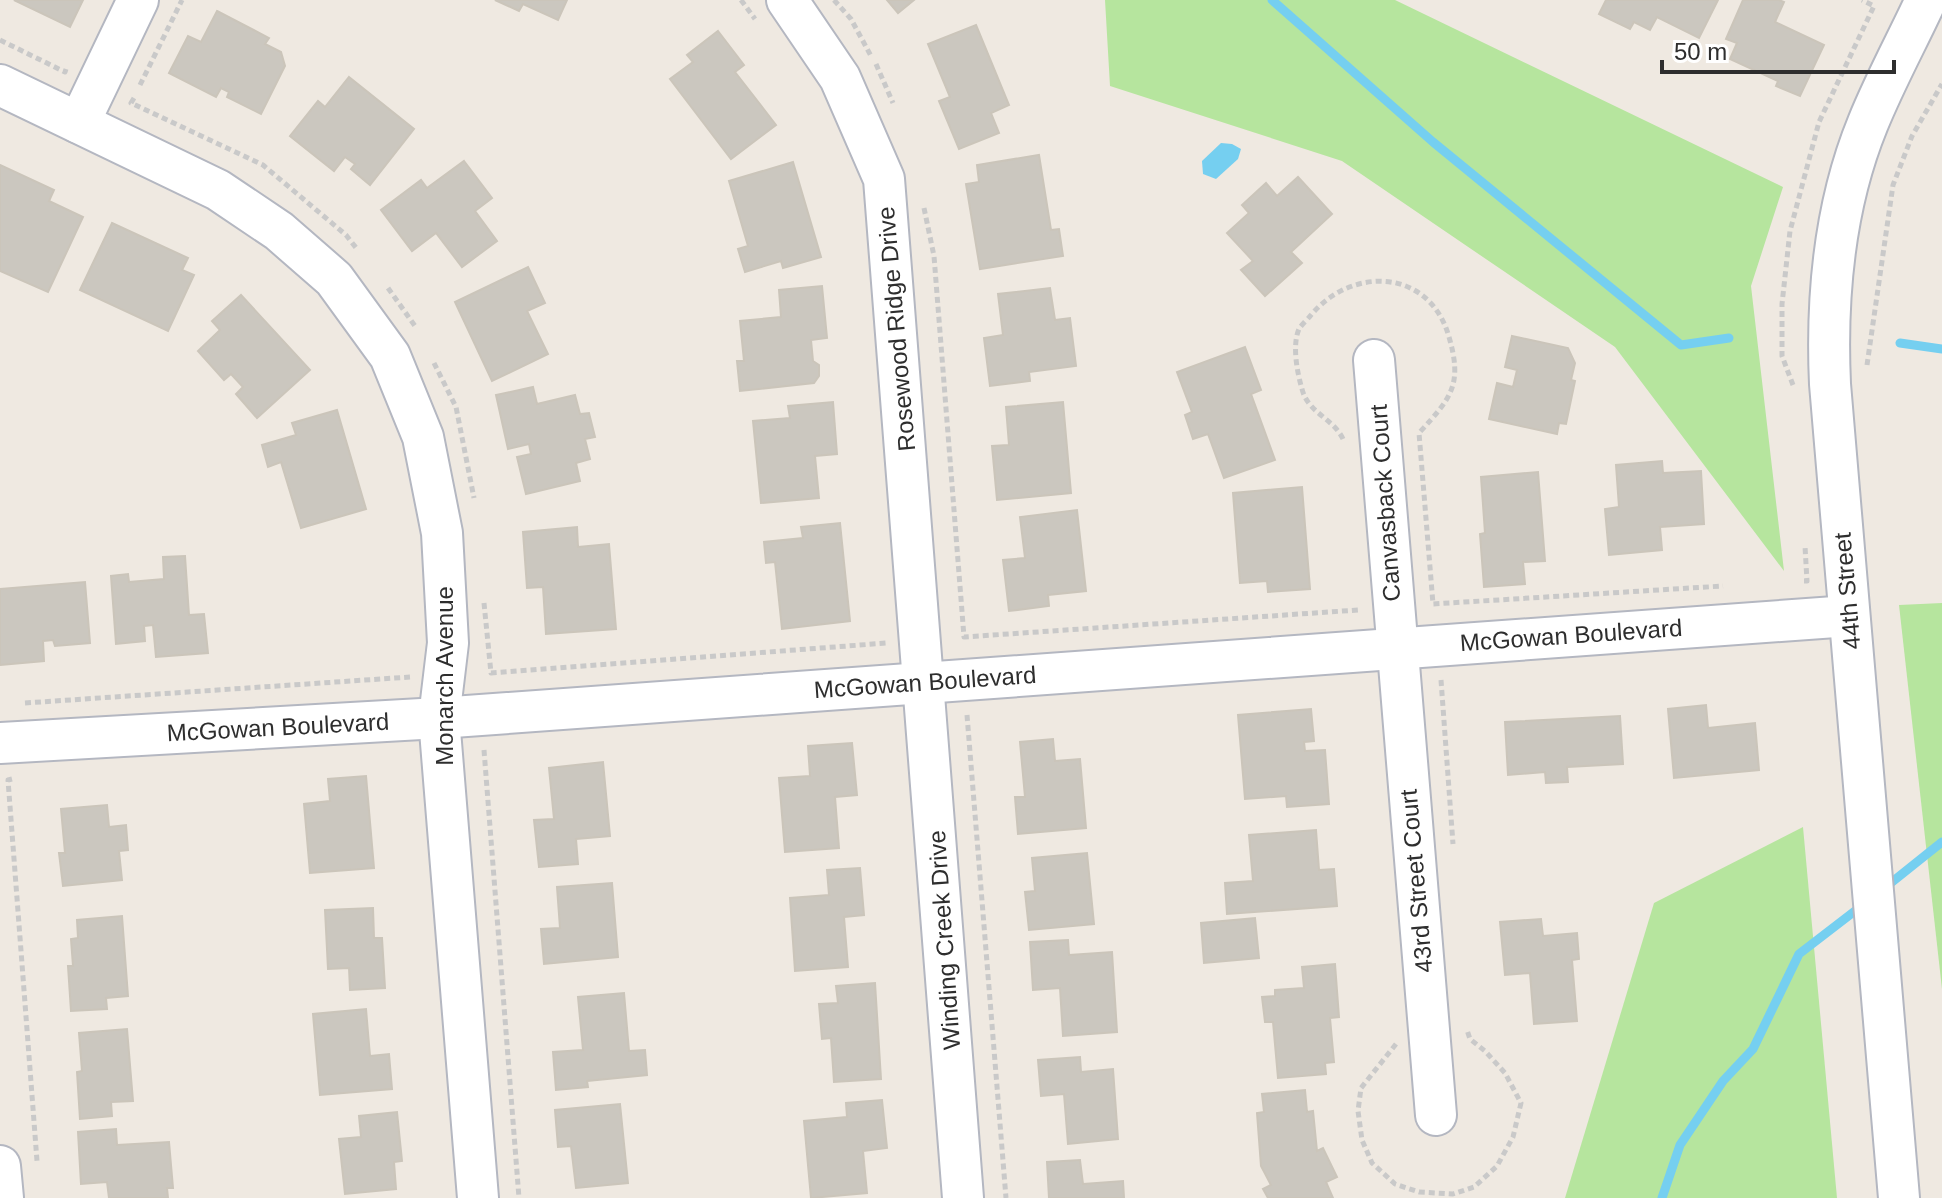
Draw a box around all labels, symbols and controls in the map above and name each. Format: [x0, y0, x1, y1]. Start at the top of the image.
scale bar [1662, 24, 1894, 74]
text: 50 m [1674, 38, 1727, 65]
street label: Rosewood Ridge Drive [872, 206, 920, 452]
street label: Canvasback Court [1365, 403, 1405, 602]
street label: 44th Street [1828, 531, 1866, 651]
street label: Monarch Avenue [431, 586, 458, 766]
street label: McGowan Boulevard [1459, 614, 1683, 656]
street label: McGowan Boulevard [813, 661, 1037, 703]
street label: McGowan Boulevard [166, 708, 390, 746]
street label: 43rd Street Court [1395, 788, 1437, 974]
street label: Winding Creek Drive [923, 829, 965, 1051]

